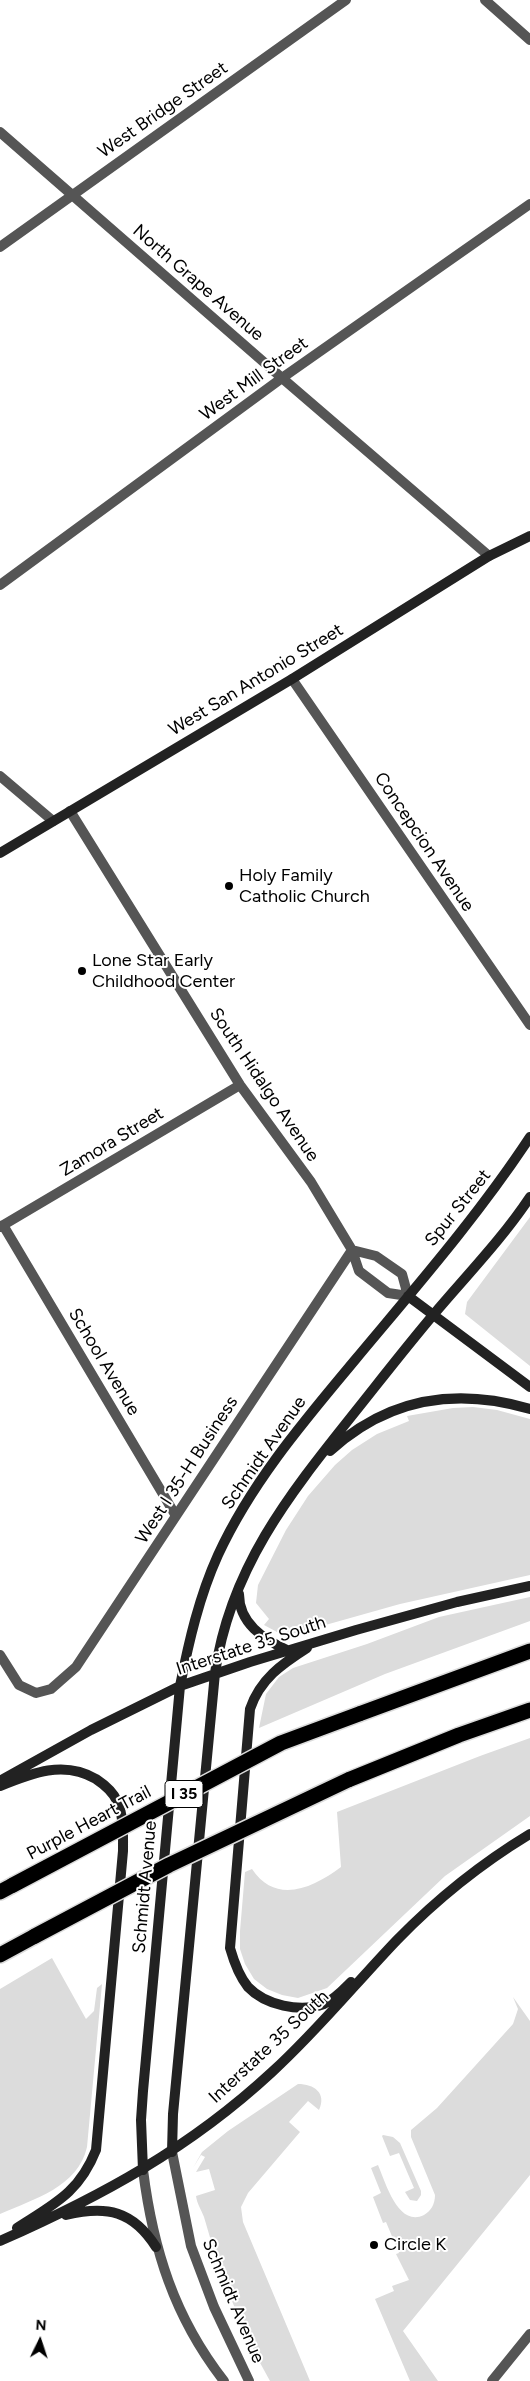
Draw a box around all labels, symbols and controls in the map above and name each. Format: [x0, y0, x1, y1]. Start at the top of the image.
street label: West Bridge Street [94, 57, 232, 163]
street label: North Grape Avenue [128, 220, 268, 346]
street label: West Mill Street [196, 333, 312, 425]
street label: West San Antonio Street [165, 619, 347, 741]
street label: Concepcion Avenue [369, 768, 479, 916]
place label: Holy Family Catholic Church [239, 865, 370, 908]
marker: Holy Family Catholic Church [223, 880, 235, 892]
place label: Lone Star Early Childhood Center [92, 950, 235, 992]
marker: Lone Star Early Childhood Center [76, 965, 88, 977]
street label: South Hidalgo Avenue [205, 1004, 323, 1166]
street label: Zamora Street [56, 1103, 168, 1181]
street label: Spur Street [420, 1165, 496, 1251]
street label: School Avenue [64, 1305, 144, 1419]
street label: West I 35-H Business [131, 1392, 243, 1548]
street label: Schmidt Avenue [217, 1392, 311, 1514]
street label: Interstate 35 South [174, 1612, 328, 1680]
road number: I 35 [165, 1780, 203, 1808]
street label: Purple Heart Trail [23, 1781, 155, 1865]
street label: Schmidt Avenue [128, 1820, 162, 1954]
street label: Interstate 35 South [205, 1986, 333, 2108]
place label: Circle K [384, 2234, 446, 2256]
street label: Schmidt Avenue [197, 2236, 269, 2366]
marker: Circle K [368, 2239, 380, 2251]
north arrow [15, 2316, 65, 2366]
text: N [35, 2317, 47, 2334]

